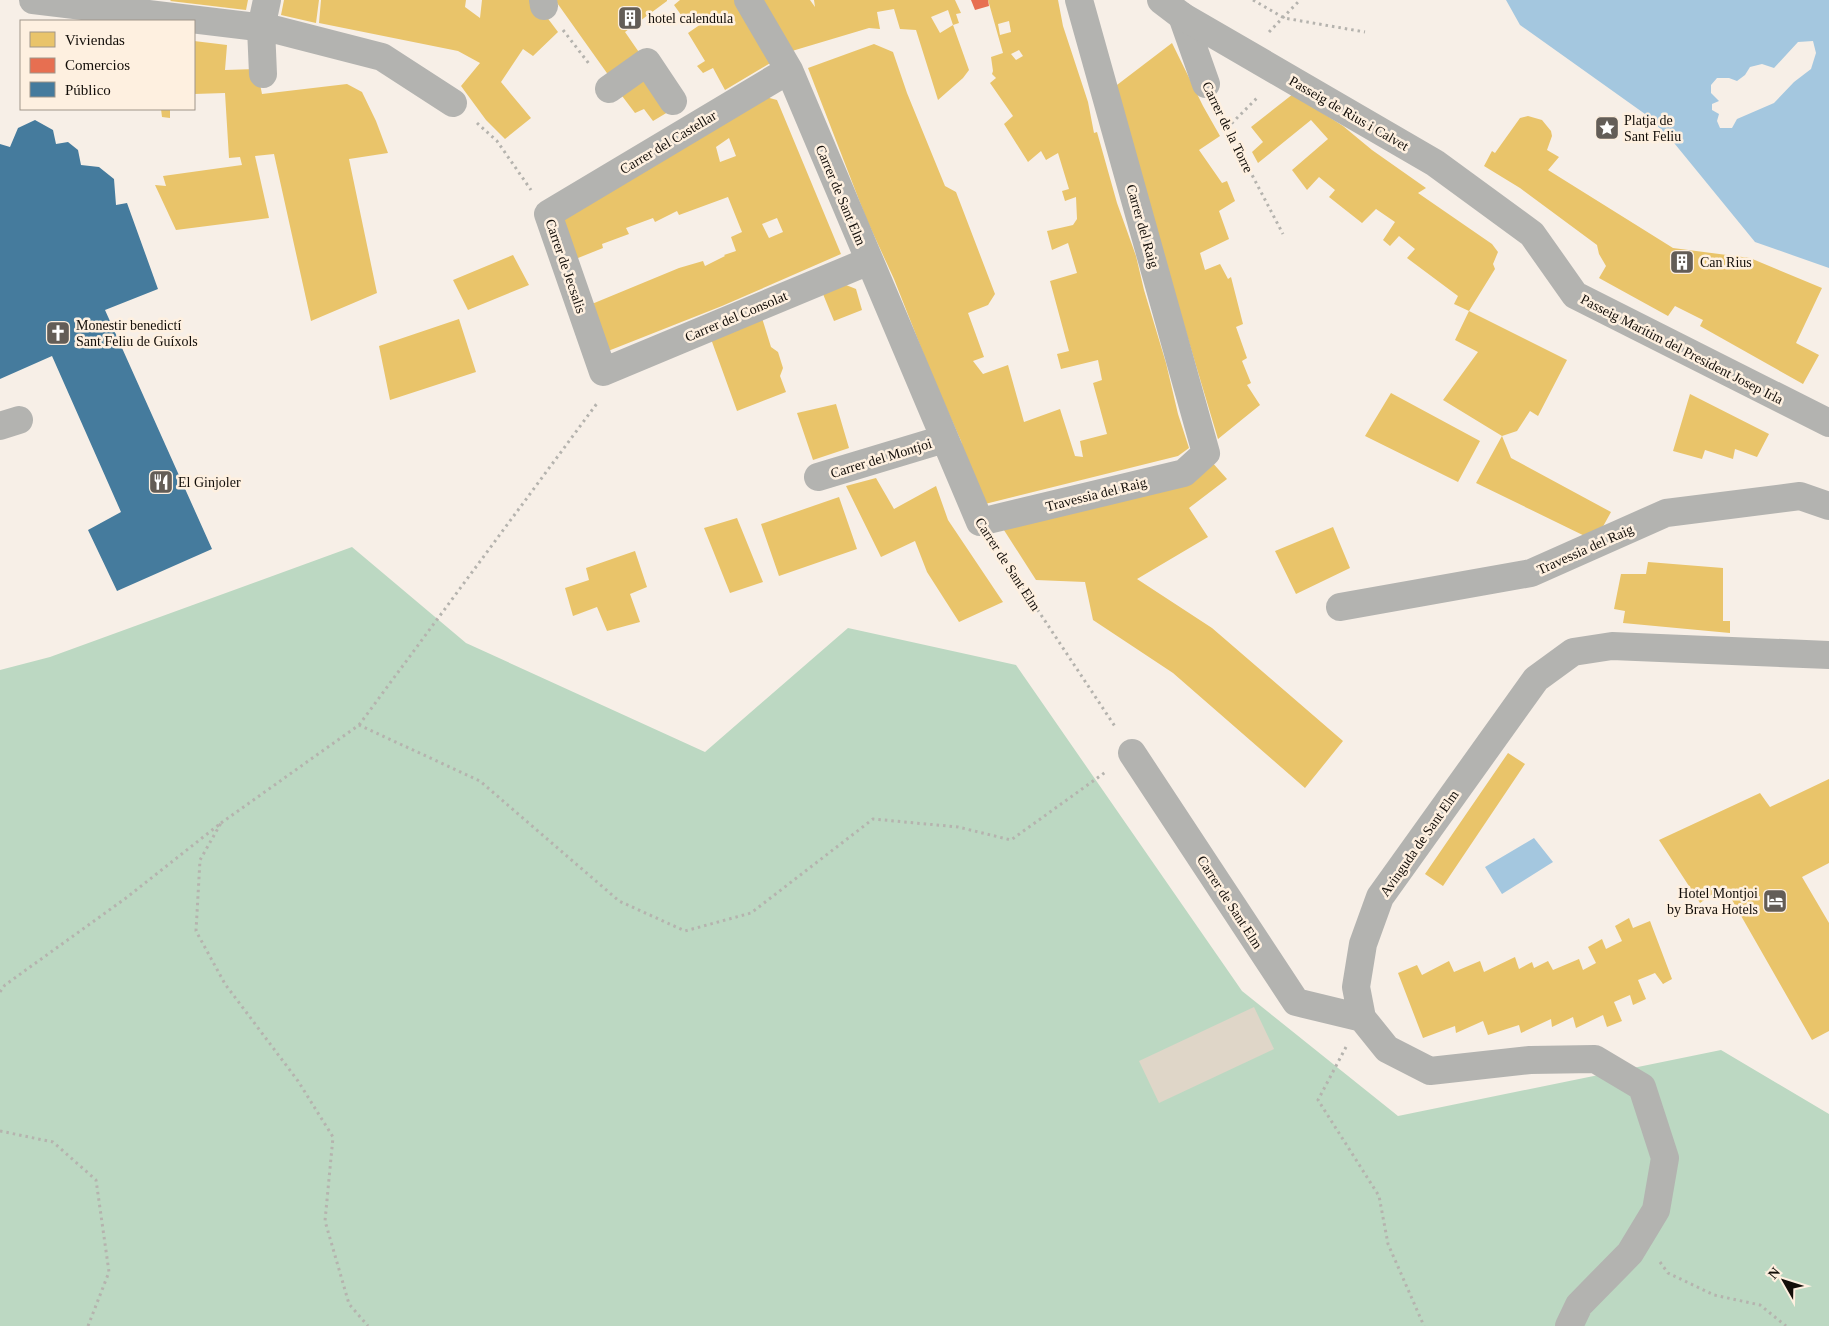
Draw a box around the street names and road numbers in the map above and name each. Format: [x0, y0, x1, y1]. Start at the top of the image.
street label: Passeig de Rius i Calvet [1286, 73, 1411, 154]
street label: Carrer de la Torre [1199, 79, 1256, 175]
street label: Carrer del Castellar [617, 108, 719, 177]
street label: Carrer de Sant Elm [813, 143, 869, 248]
street label: Carrer del Raig [1123, 183, 1162, 270]
street label: Carrer de Jecsalis [542, 217, 589, 315]
street label: Carrer del Consolat [683, 288, 790, 345]
street label: Passeig Marítim del President Josep Irla [1578, 292, 1786, 408]
street label: Carrer del Montjoi [829, 436, 934, 481]
street label: Travessia del Raig [1044, 475, 1148, 514]
street label: Carrer de Sant Elm [972, 515, 1043, 614]
street label: Travessia del Raig [1535, 522, 1636, 577]
street label: Avinguda de Sant Elm [1377, 787, 1462, 899]
street label: Carrer de Sant Elm [1194, 853, 1265, 952]

